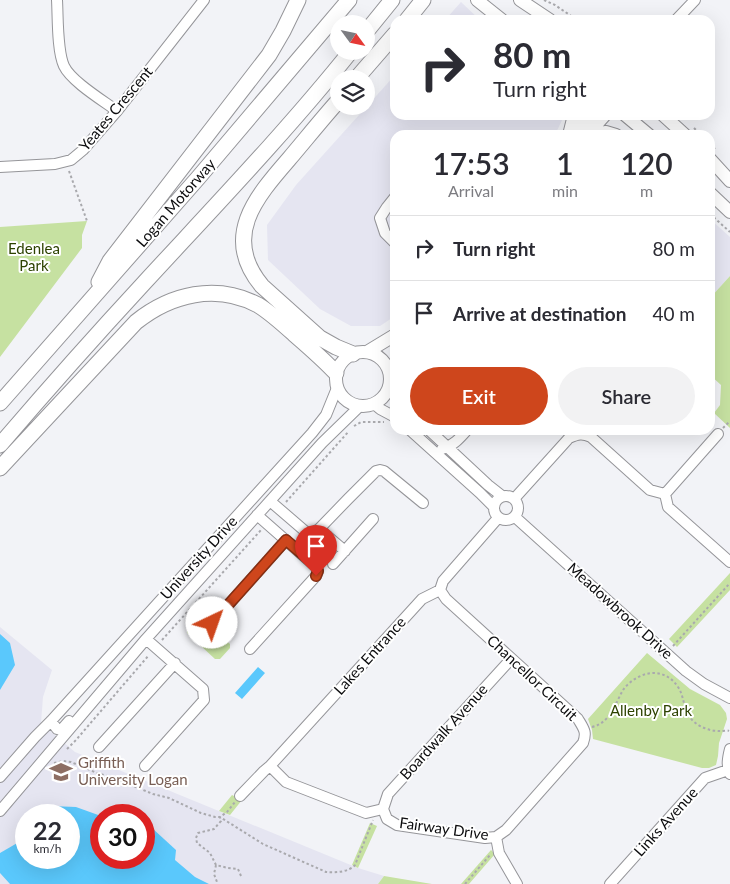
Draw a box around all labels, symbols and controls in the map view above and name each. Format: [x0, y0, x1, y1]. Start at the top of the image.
north arrow [330, 15, 375, 60]
map controls [330, 15, 375, 115]
text: 80 m [493, 33, 571, 75]
icon: right [410, 35, 475, 100]
street label: Yeates Crescent [75, 62, 156, 154]
button: layers [330, 70, 375, 115]
text: Turn right [493, 75, 587, 102]
text: 17:53 [432, 145, 510, 181]
text: 1 [556, 145, 574, 181]
text: 120 [620, 145, 673, 181]
street label: Logan Motorway [132, 154, 219, 250]
text: Arrival [448, 181, 494, 200]
text: min [552, 181, 578, 200]
text: m [640, 181, 653, 200]
icon: right [410, 234, 438, 262]
text: Turn right [453, 237, 535, 260]
text: 80 m [652, 237, 695, 260]
park label: Edenlea Park [8, 239, 60, 274]
icon: arrive [410, 299, 438, 327]
text: Arrive at destination [453, 302, 626, 325]
text: 40 m [652, 302, 695, 325]
button: Exit [410, 367, 548, 425]
button: Share [558, 367, 695, 425]
street label: University Drive [156, 512, 240, 603]
pin [295, 525, 337, 576]
icon: arrive [302, 532, 330, 560]
street label: Meadowbrook Drive [564, 558, 677, 662]
position arrow [185, 596, 237, 648]
street label: Lakes Entrance [330, 613, 409, 698]
street label: Chancellor Circuit [484, 631, 582, 724]
street label: Boardwalk Avenue [396, 680, 491, 783]
park label: Allenby Park [610, 701, 692, 719]
place label: Griffith University Logan [78, 753, 188, 788]
school or university icon: Griffith University Logan [48, 759, 74, 785]
street label: Links Avenue [630, 783, 701, 860]
speed limit sign: 30 [90, 804, 155, 869]
street label: Fairway Drive [398, 813, 490, 843]
text: 22 [33, 815, 62, 845]
text: km/h [33, 841, 62, 856]

